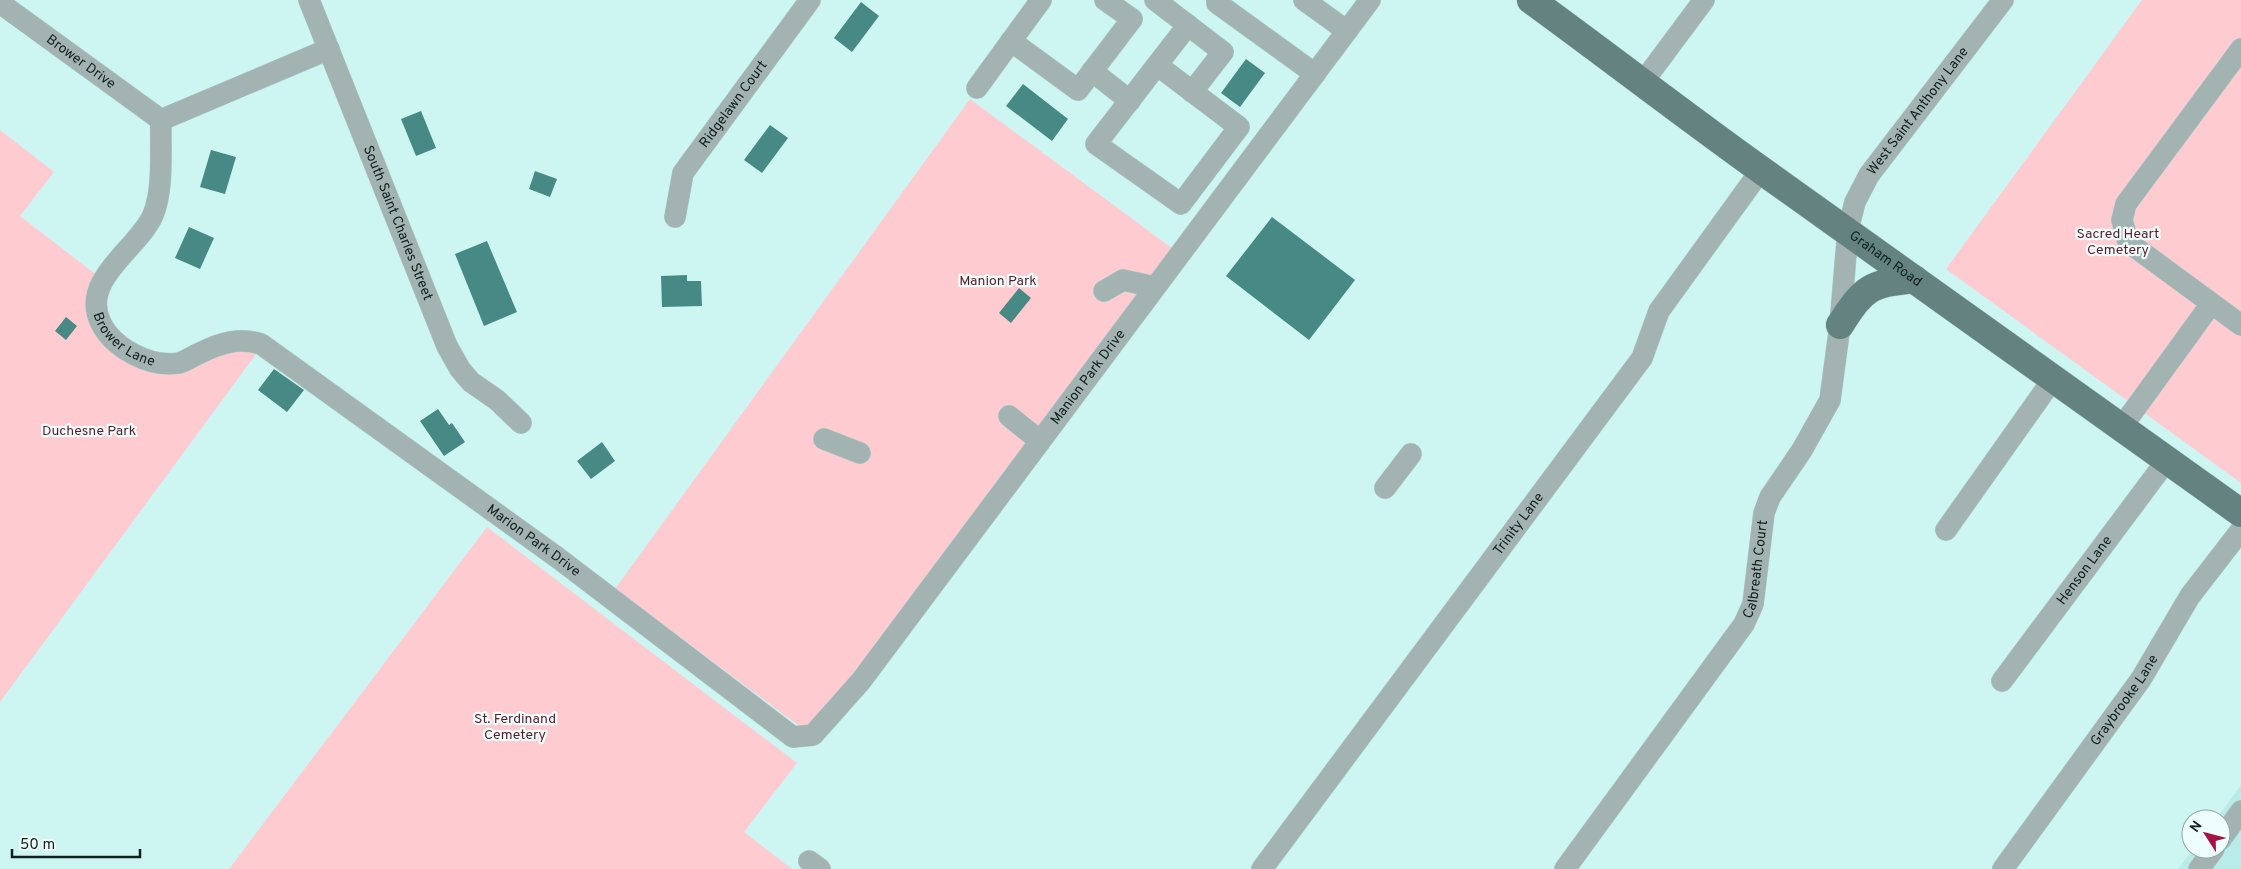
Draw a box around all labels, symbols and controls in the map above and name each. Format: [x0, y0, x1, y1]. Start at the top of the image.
street label: Brower Drive [43, 31, 119, 93]
street label: West Saint Anthony Lane [1864, 44, 1972, 178]
street label: Ridgelawn Court [696, 57, 771, 151]
street label: South Saint Charles Street [359, 143, 436, 303]
park label: Sacred Heart Cemetery [2077, 226, 2159, 259]
street label: Graham Road [1846, 227, 1925, 291]
park label: Manion Park [959, 273, 1037, 290]
street label: Brower Lane [89, 310, 157, 370]
street label: Manion Park Drive [1047, 326, 1129, 428]
park label: Duchesne Park [42, 423, 136, 440]
street label: Trinity Lane [1490, 489, 1548, 559]
street label: Marion Park Drive [483, 501, 584, 580]
street label: Calbreath Court [1739, 519, 1772, 621]
street label: Henson Lane [2053, 533, 2116, 608]
street label: Graybrooke Lane [2087, 652, 2162, 749]
park label: St. Ferdinand Cemetery [474, 711, 556, 744]
north arrow [2181, 809, 2231, 859]
text: N [2187, 818, 2207, 836]
scale bar [12, 826, 140, 858]
text: 50 m [20, 836, 55, 855]

